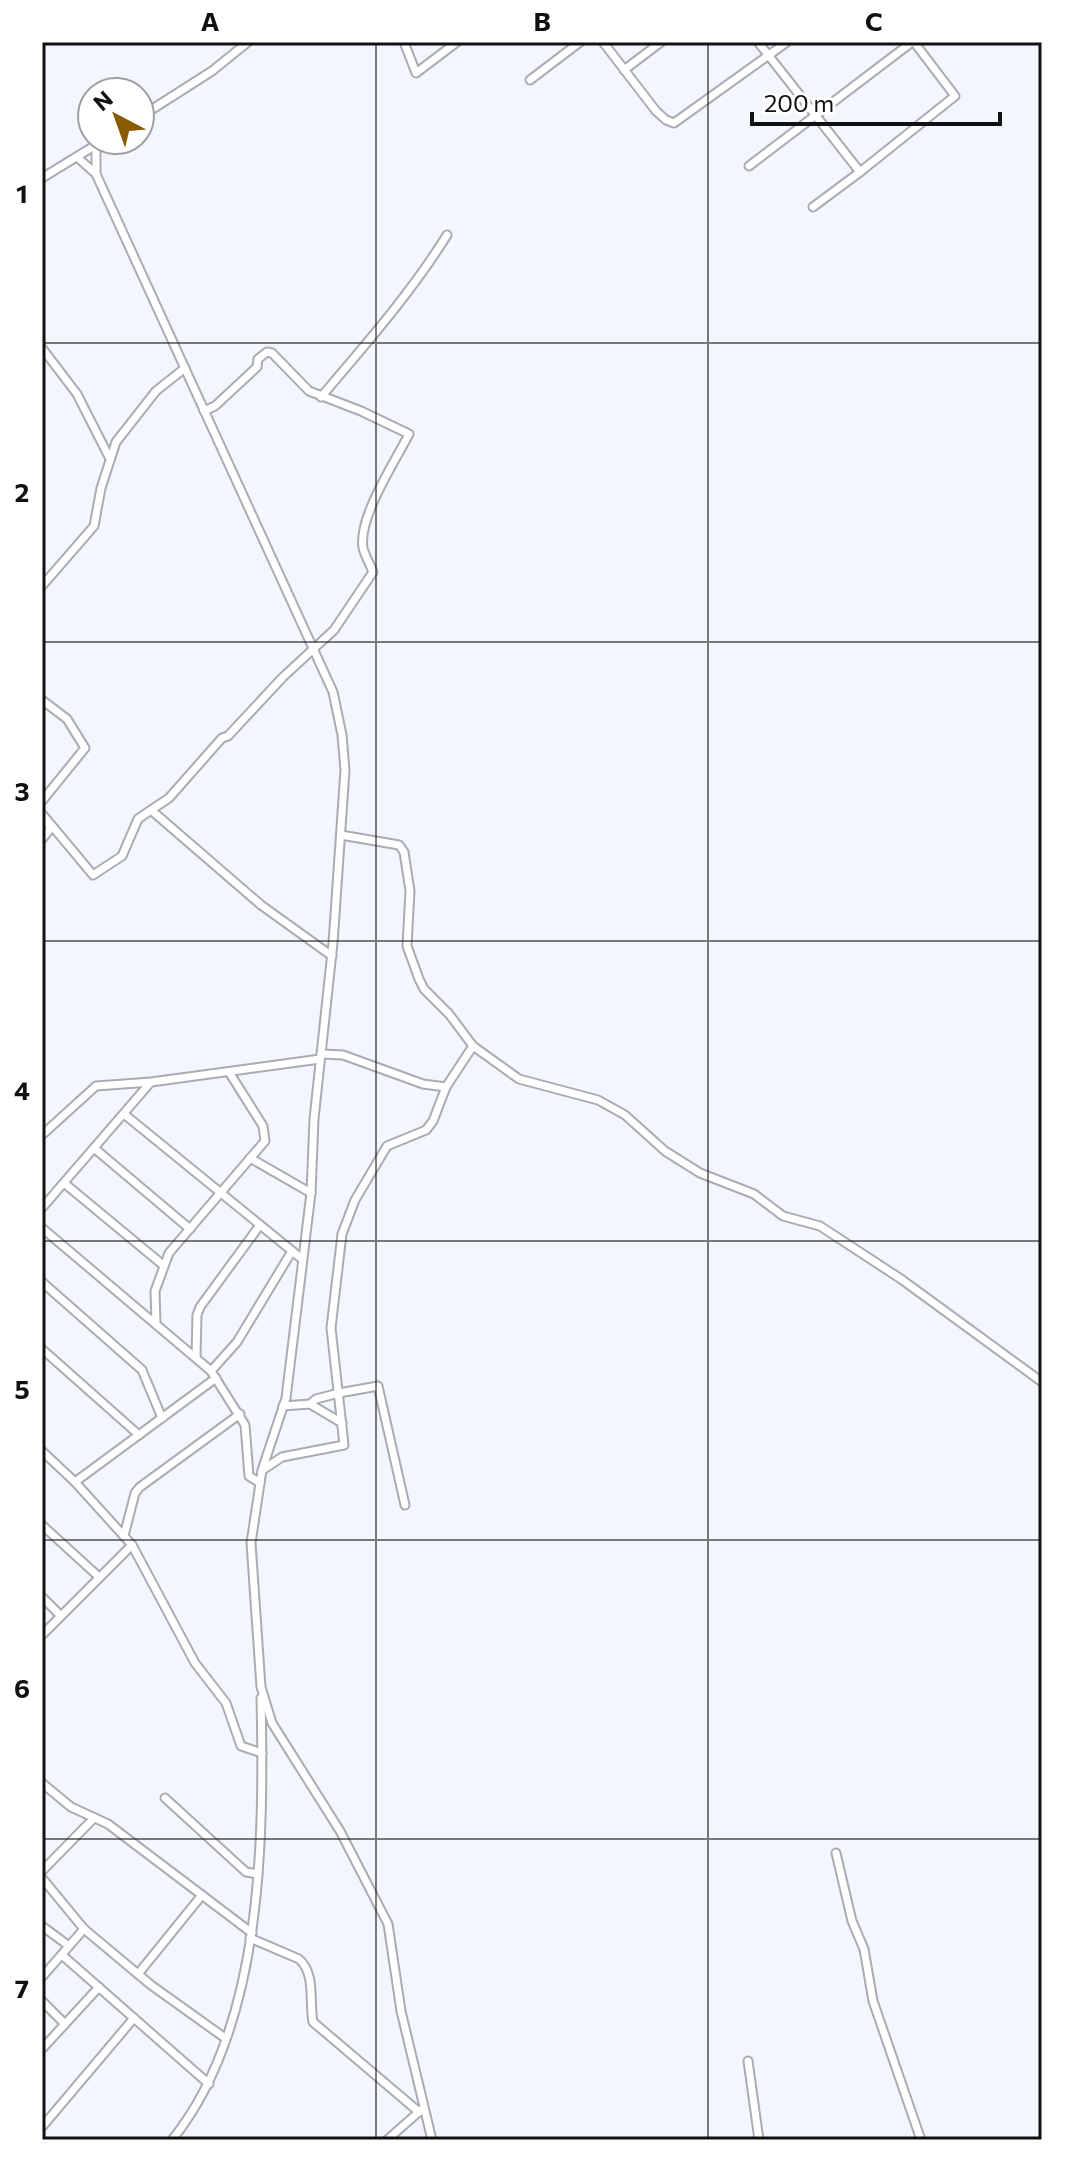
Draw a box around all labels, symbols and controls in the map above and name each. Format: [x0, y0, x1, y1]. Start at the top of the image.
text: A [201, 5, 220, 36]
text: B [533, 5, 551, 36]
text: C [865, 5, 883, 36]
north arrow [76, 76, 156, 156]
scale bar [752, 76, 1000, 126]
text: N [87, 85, 118, 116]
text: 200 m [764, 88, 834, 117]
text: 1 [16, 177, 28, 208]
text: 2 [15, 476, 29, 507]
text: 3 [14, 775, 30, 806]
text: 4 [14, 1074, 30, 1105]
text: 5 [14, 1373, 30, 1404]
text: 6 [14, 1672, 30, 1703]
text: 7 [15, 1972, 29, 2003]

